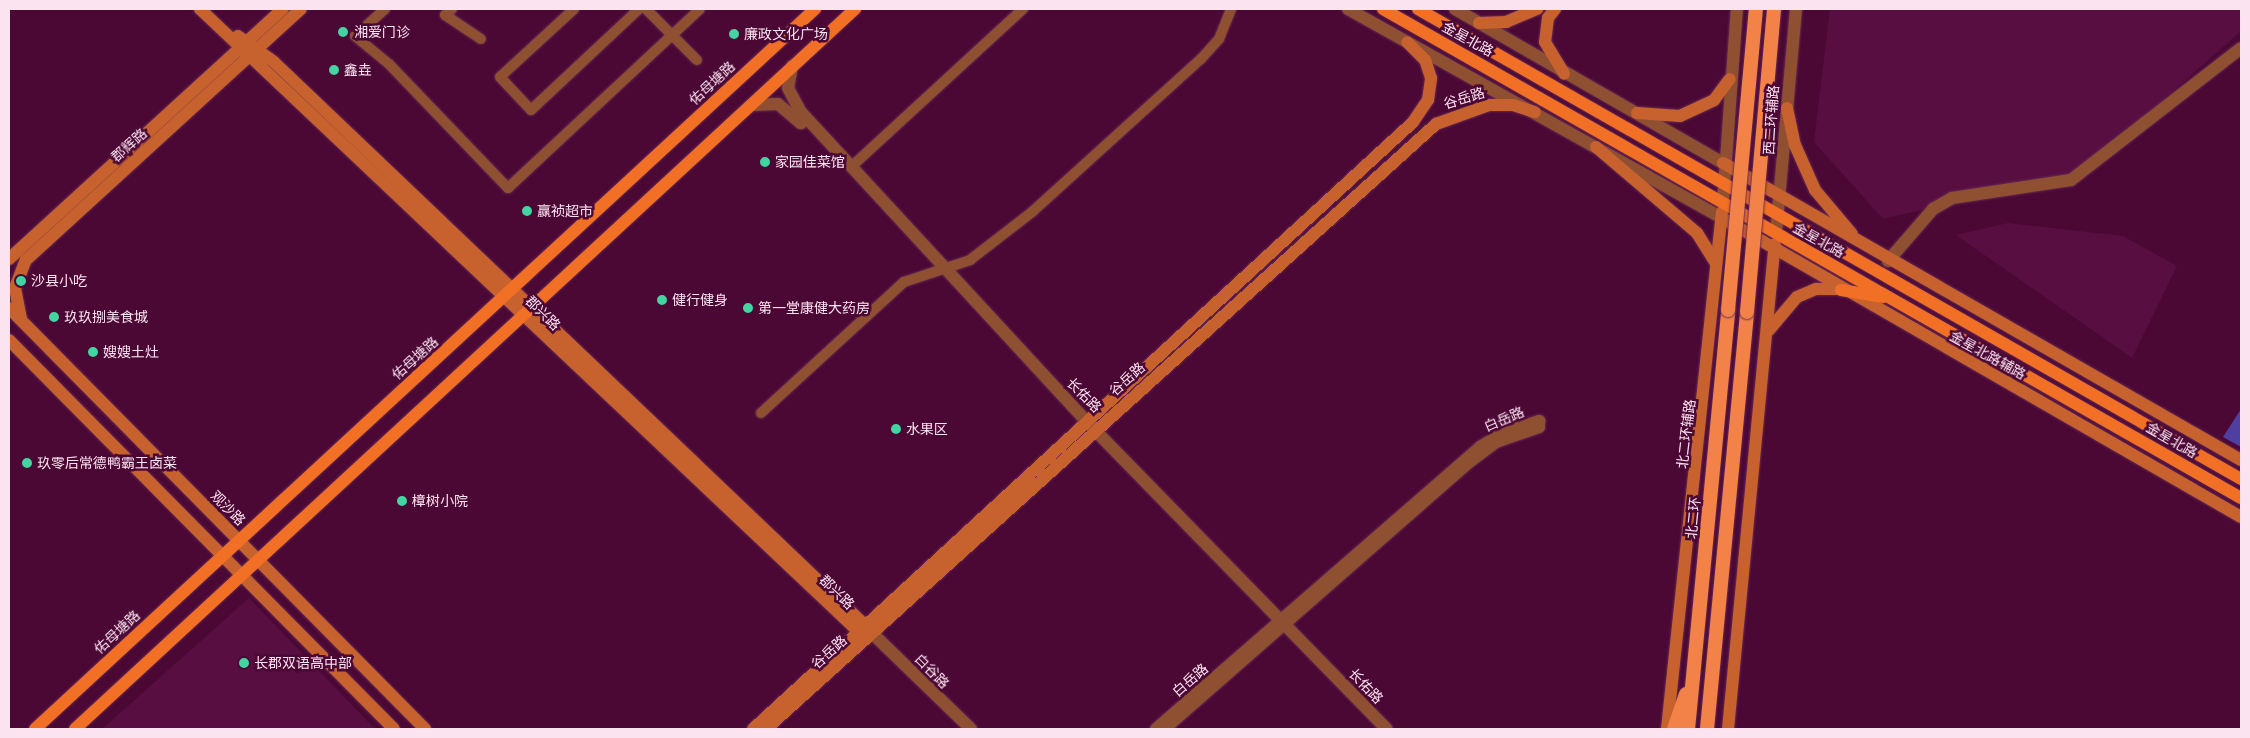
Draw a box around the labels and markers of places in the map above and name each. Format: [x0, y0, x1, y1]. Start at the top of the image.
place label: 湘爱门诊 [354, 24, 410, 40]
marker: 湘爱门诊 [336, 25, 350, 39]
place label: 廉政文化广场 [744, 26, 828, 42]
marker: 廉政文化广场 [728, 28, 740, 40]
place label: 鑫垚 [344, 62, 372, 78]
marker: 鑫垚 [328, 64, 340, 76]
place label: 家园佳菜馆 [775, 154, 845, 170]
marker: 家园佳菜馆 [759, 156, 771, 168]
place label: 赢祯超市 [537, 203, 593, 219]
marker: 赢祯超市 [521, 205, 533, 217]
place label: 沙县小吃 [31, 273, 87, 289]
marker: 沙县小吃 [15, 275, 27, 287]
place label: 健行健身 [672, 292, 728, 308]
marker: 健行健身 [656, 294, 668, 306]
place label: 第一堂康健大药房 [758, 300, 870, 316]
marker: 第一堂康健大药房 [742, 302, 754, 314]
place label: 玖玖捌美食城 [64, 309, 148, 325]
marker: 玖玖捌美食城 [48, 311, 60, 323]
place label: 嫂嫂土灶 [103, 344, 159, 360]
marker: 嫂嫂土灶 [87, 346, 99, 358]
place label: 水果区 [906, 421, 948, 437]
marker: 水果区 [890, 423, 902, 435]
place label: 玖零后常德鸭霸王卤菜 [37, 455, 177, 471]
marker: 玖零后常德鸭霸王卤菜 [21, 457, 33, 469]
place label: 樟树小院 [412, 493, 468, 509]
marker: 樟树小院 [396, 495, 408, 507]
place label: 长郡双语高中部 [254, 655, 352, 671]
marker: 长郡双语高中部 [238, 657, 250, 669]

